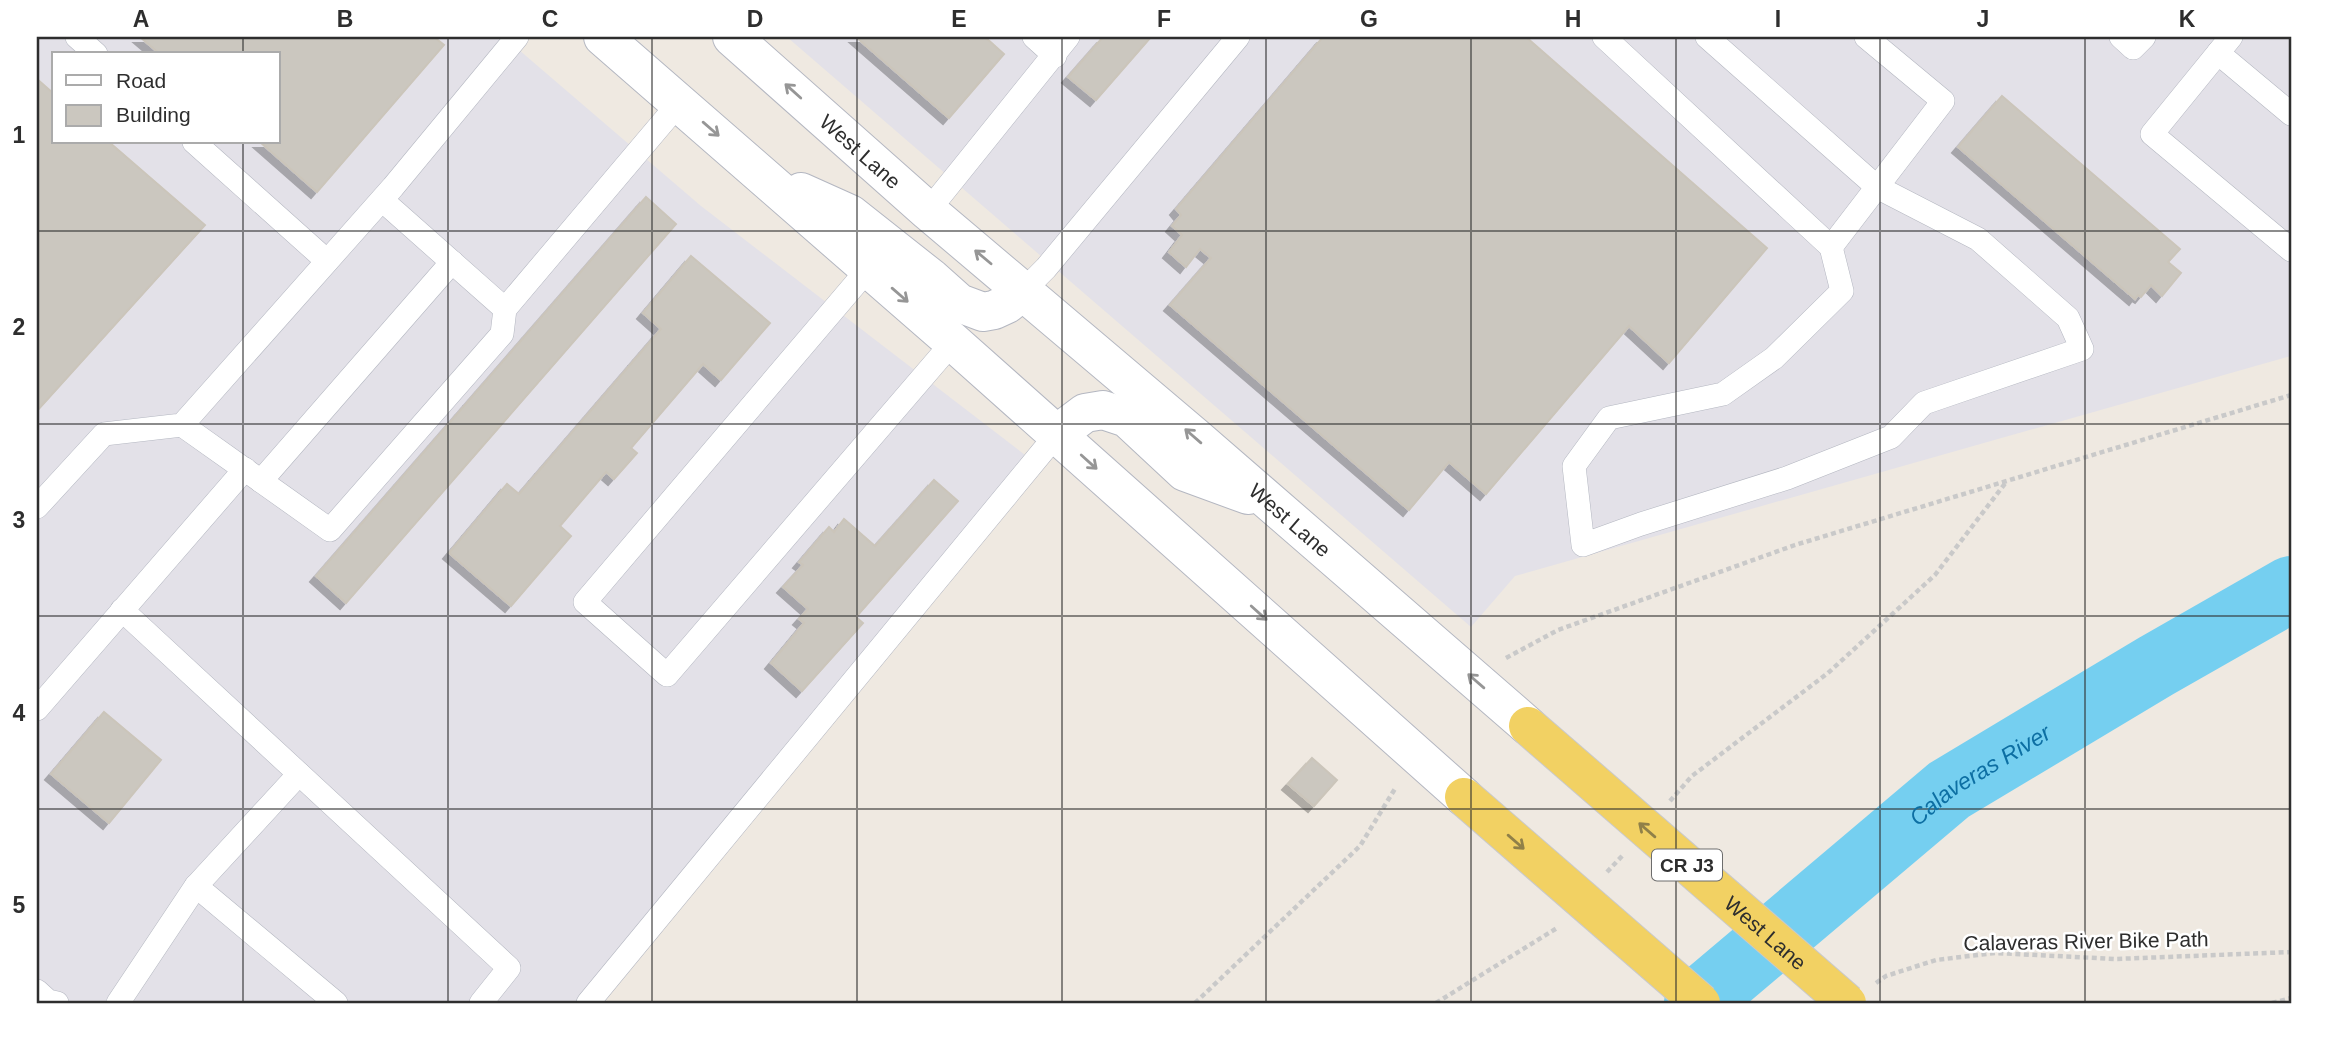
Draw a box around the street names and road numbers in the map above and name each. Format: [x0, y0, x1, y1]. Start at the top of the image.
street label: West Lane [816, 109, 906, 193]
street label: West Lane [1245, 478, 1336, 561]
road number: CR J3 [1652, 850, 1722, 880]
street label: West Lane [1721, 891, 1811, 974]
street label: Calaveras River Bike Path [1963, 927, 2209, 955]

